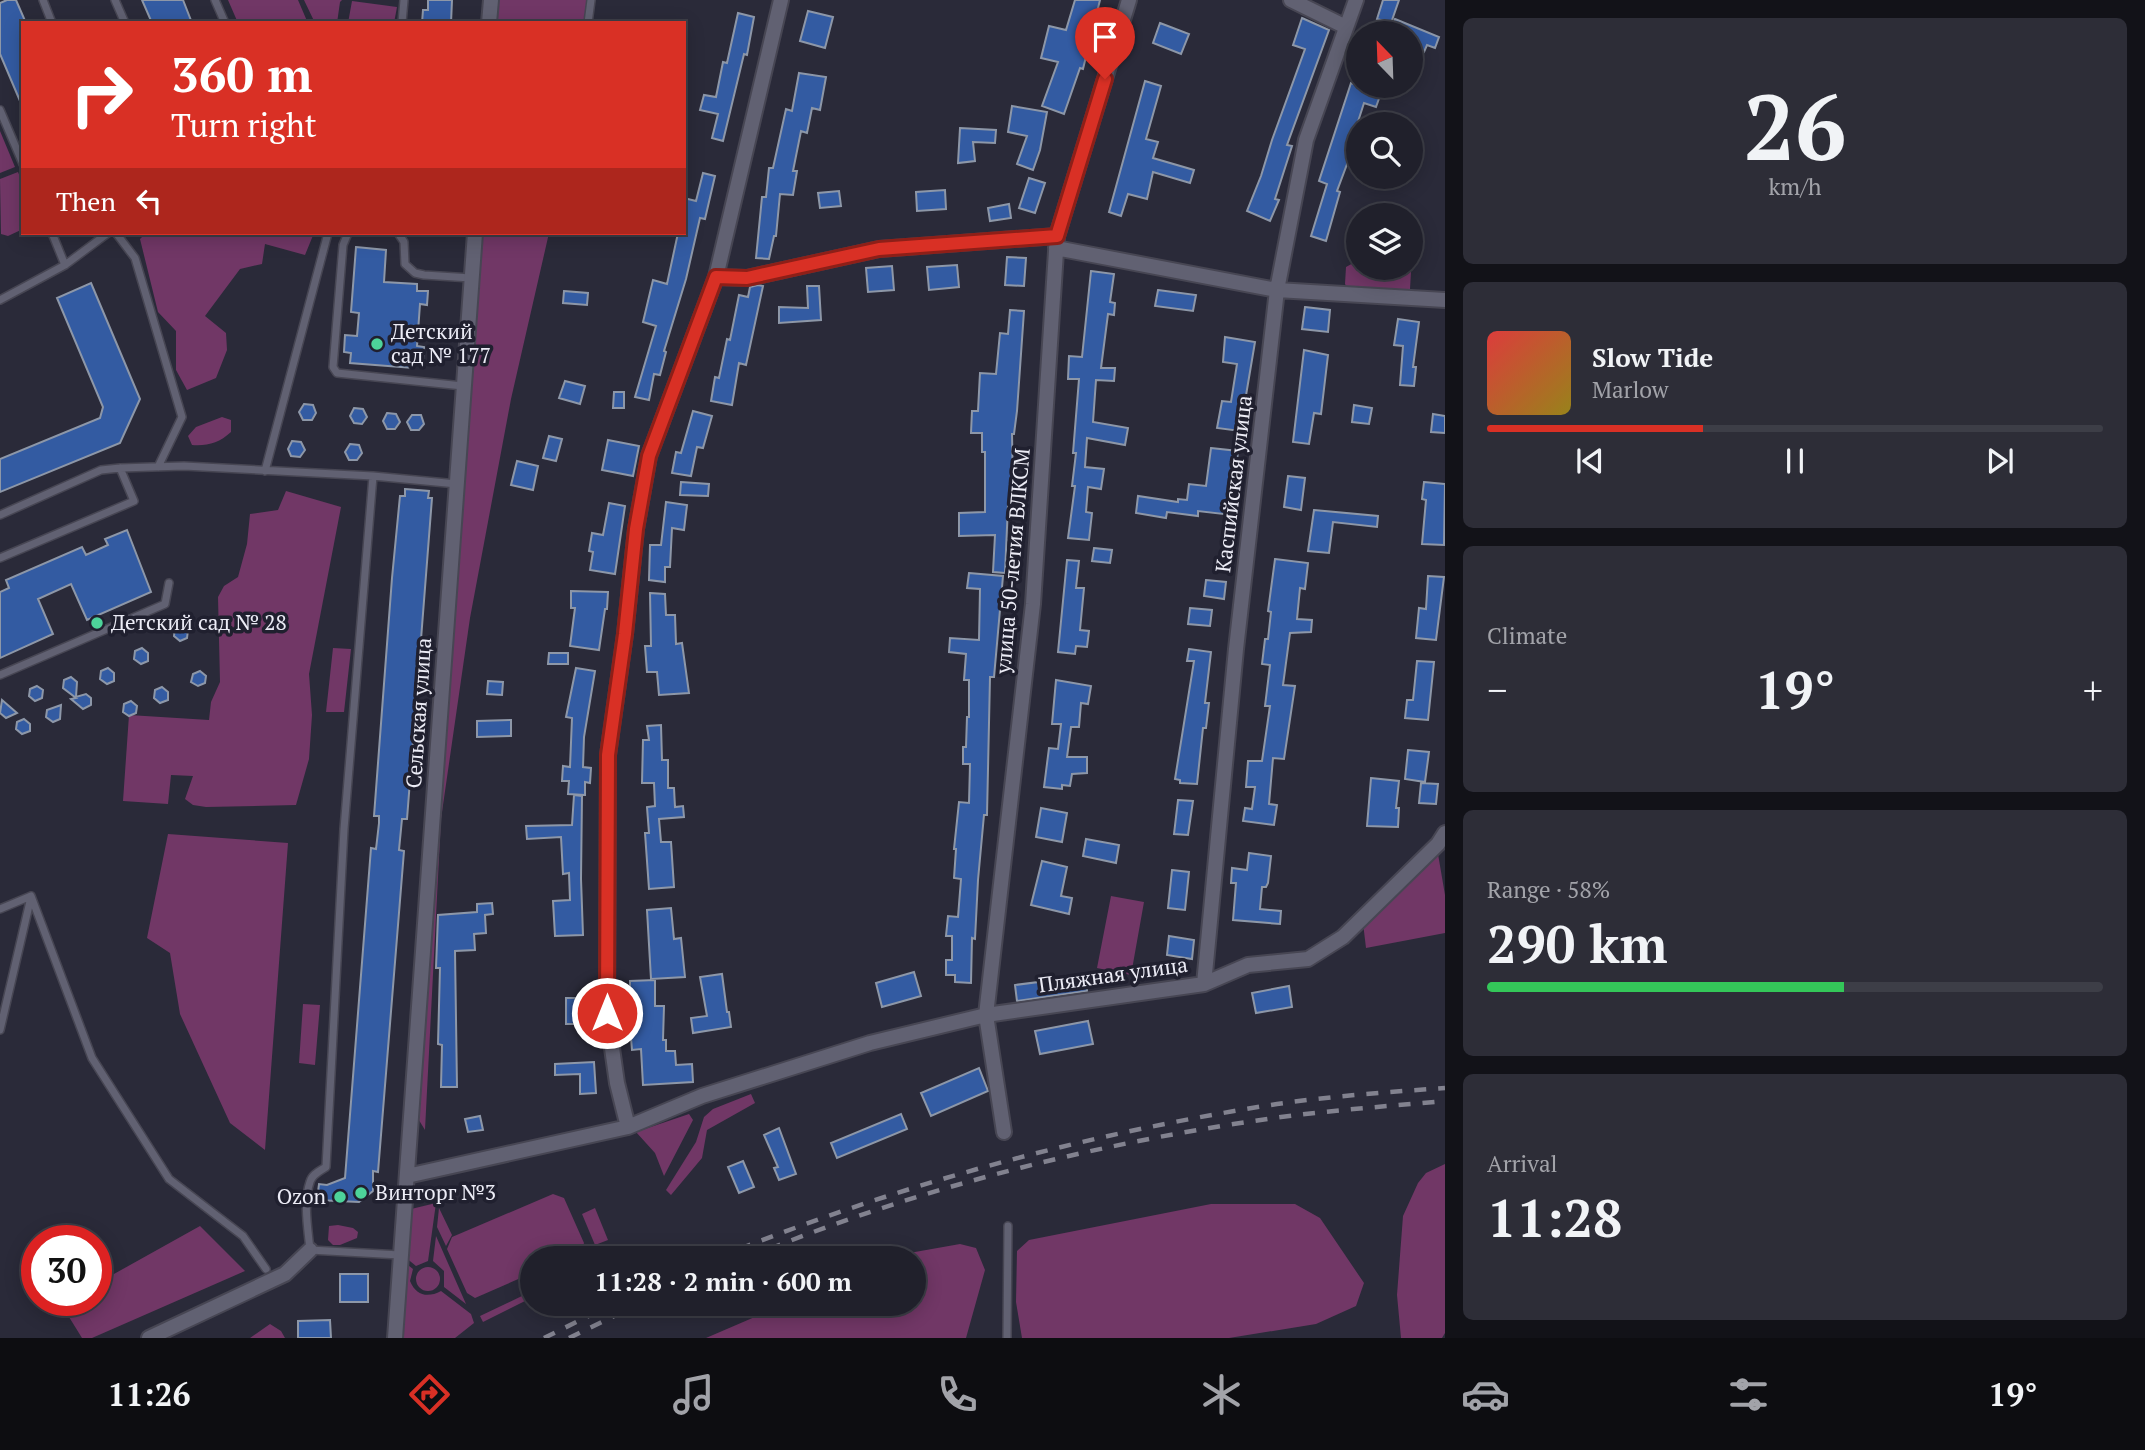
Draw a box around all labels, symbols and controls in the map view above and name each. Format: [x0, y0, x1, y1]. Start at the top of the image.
pin [1075, 7, 1135, 79]
icon: arrive [1086, 18, 1124, 56]
north arrow [1346, 21, 1423, 98]
map controls [1346, 21, 1423, 280]
text: 360 m [171, 41, 313, 106]
icon: right [56, 49, 147, 140]
text: 26 [1744, 65, 1846, 186]
text: Turn right [171, 104, 317, 146]
button: search [1346, 112, 1423, 189]
text: km/h [1768, 171, 1822, 202]
icon: left [130, 182, 168, 220]
text: Then [56, 184, 116, 218]
button: layers [1346, 203, 1423, 280]
place label: Детский сад № 177 [391, 317, 491, 369]
marker: Детский сад № 177 [369, 336, 385, 352]
text: Slow Tide [1592, 340, 1713, 374]
text: Marlow [1592, 374, 1669, 405]
street label: Каспийская улица [1208, 393, 1258, 574]
icon: previous [1571, 442, 1609, 480]
icon: pause [1776, 442, 1814, 480]
icon: next [1981, 442, 2019, 480]
street label: улица 50-летия ВЛКСМ [988, 447, 1036, 676]
place label: Детский сад № 28 [111, 608, 287, 636]
marker: Детский сад № 28 [89, 615, 105, 631]
text: Climate [1487, 620, 1567, 651]
street label: Сельская улица [399, 636, 437, 789]
text: 19° [1755, 655, 1835, 724]
text: − [1487, 665, 1507, 715]
text: + [2083, 665, 2103, 715]
text: Range · 58% [1487, 874, 1610, 905]
text: 290 km [1487, 909, 1668, 978]
street label: Пляжная улица [1036, 950, 1190, 998]
position arrow [570, 976, 644, 1050]
text: Arrival [1487, 1148, 1558, 1179]
place label: Винторг №3 [375, 1178, 496, 1206]
place label: Ozon [277, 1182, 327, 1210]
text: 11:28 [1487, 1183, 1622, 1252]
marker: Винторг №3 [353, 1185, 369, 1201]
marker: Ozon [332, 1189, 348, 1205]
speed limit sign: 30 [21, 1225, 112, 1316]
text: 11:28 · 2 min · 600 m [594, 1264, 852, 1298]
icon: directions [405, 1370, 454, 1419]
icon: music [669, 1370, 718, 1419]
icon: phone [933, 1370, 982, 1419]
icon: climate [1197, 1370, 1246, 1419]
icon: car [1461, 1370, 1510, 1419]
icon: filters [1724, 1370, 1773, 1419]
text: 11:26 [107, 1373, 191, 1415]
text: 19° [1988, 1373, 2038, 1415]

